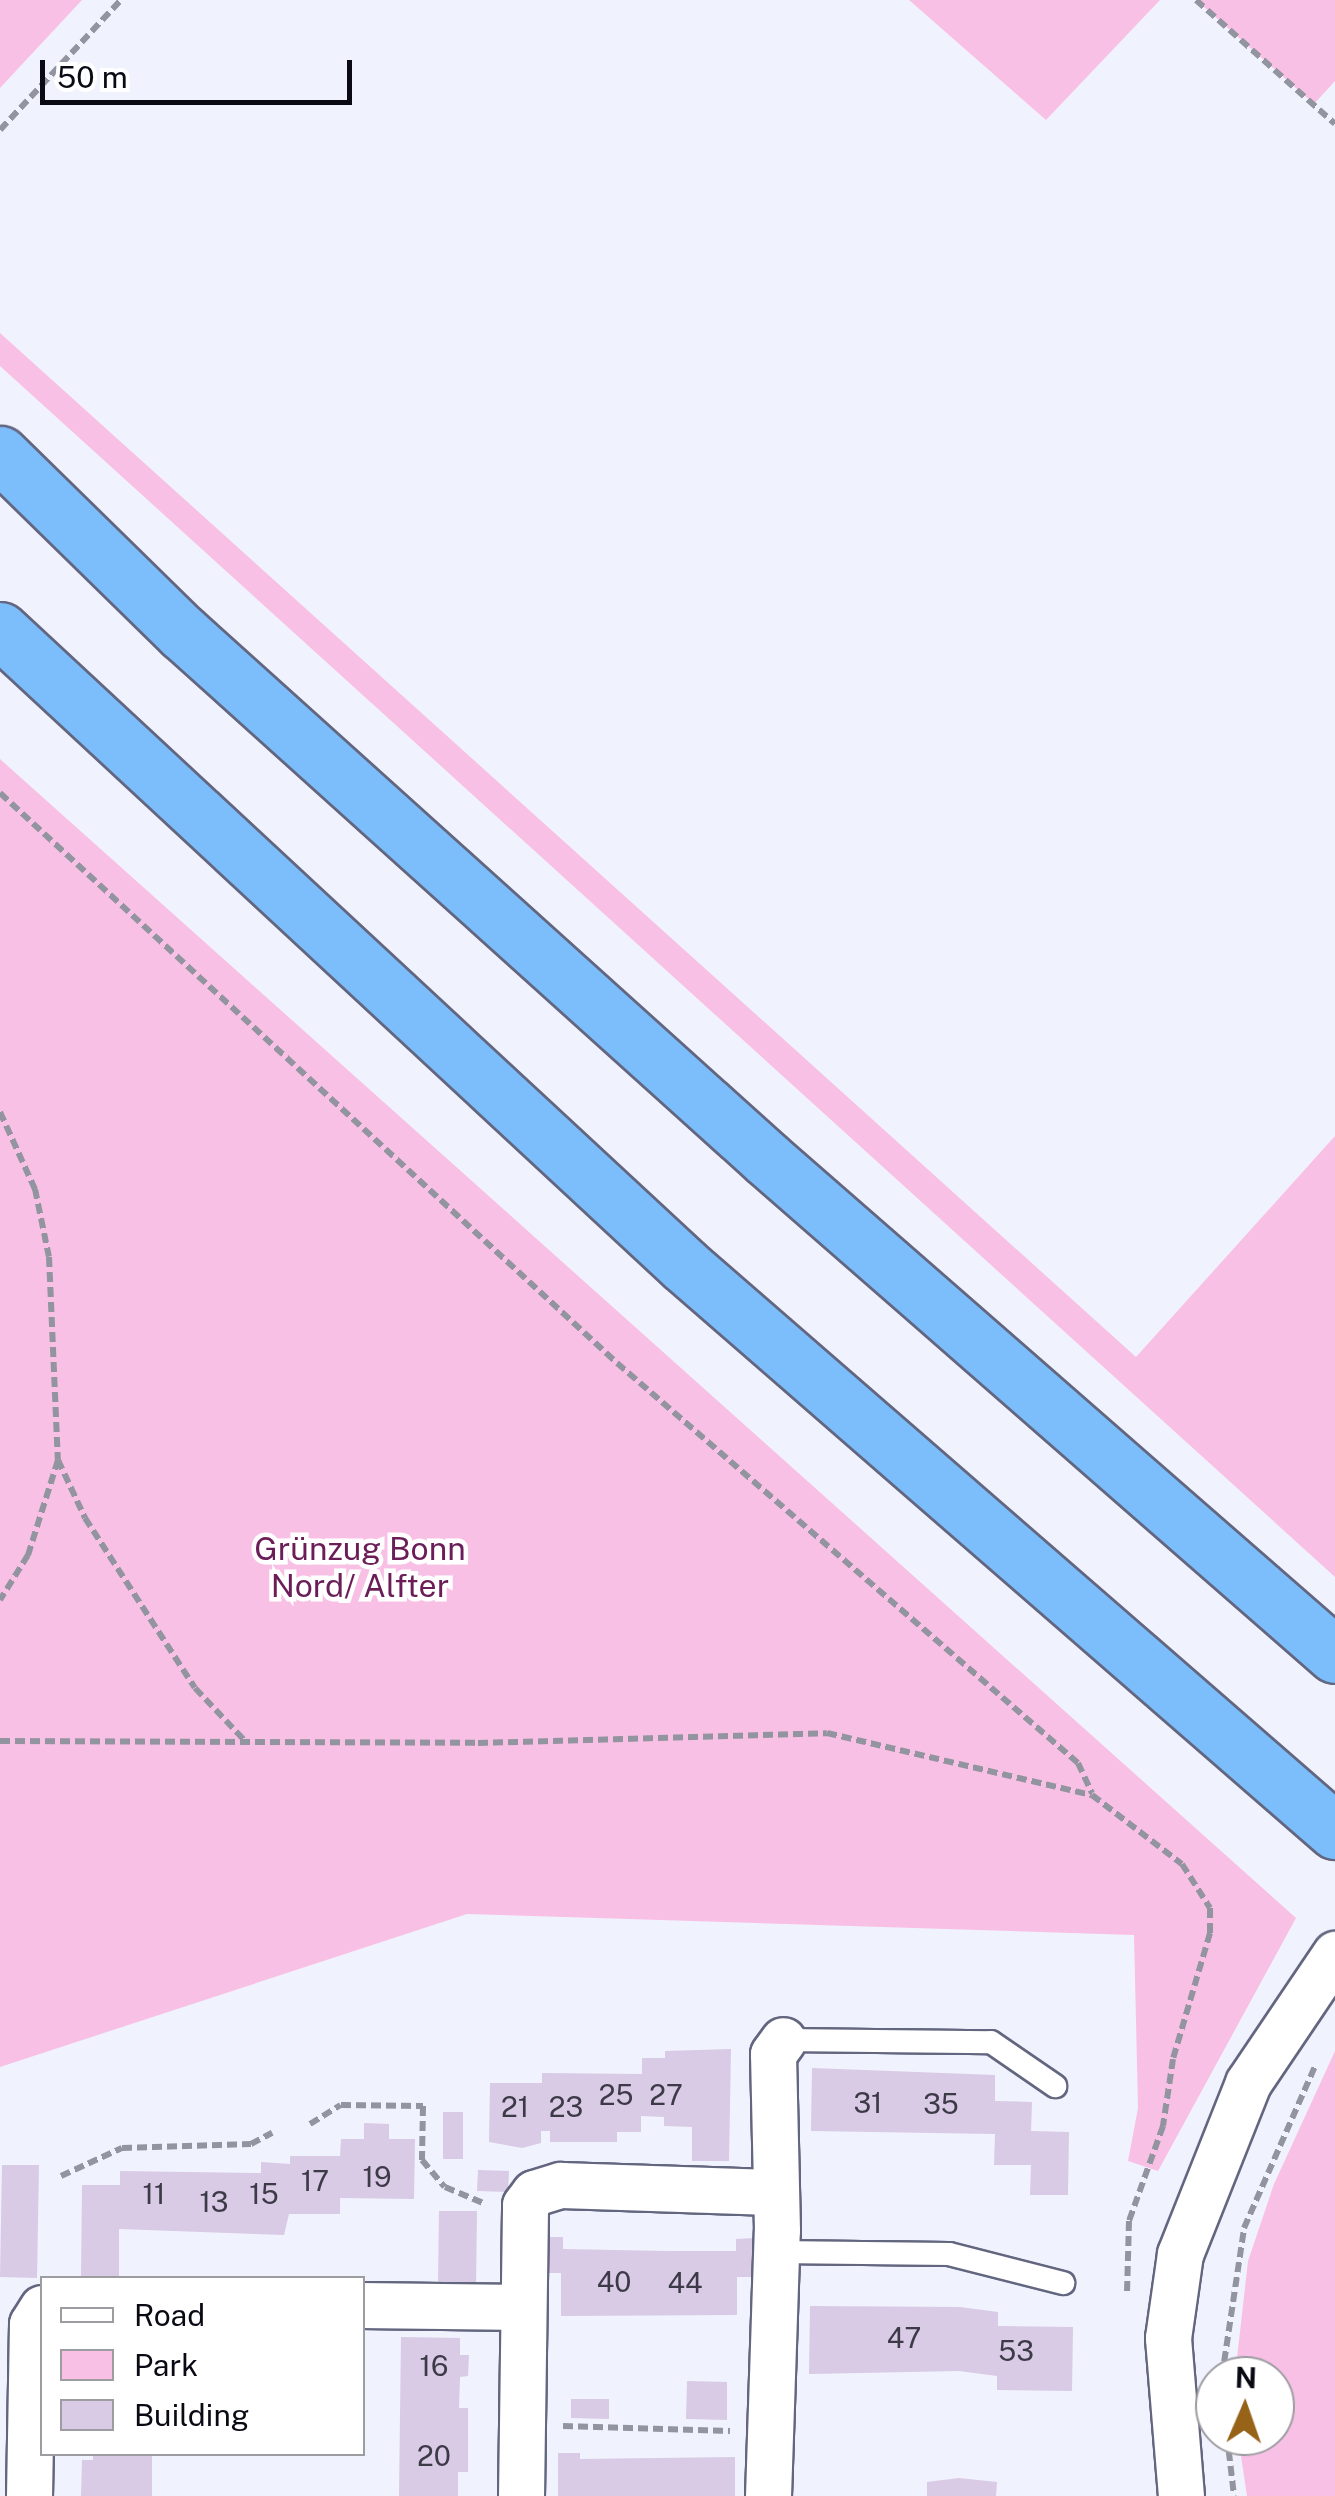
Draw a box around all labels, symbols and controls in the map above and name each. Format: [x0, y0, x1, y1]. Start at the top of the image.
scale bar [45, 40, 358, 102]
text: 50 m [57, 59, 128, 95]
park label: Grünzug Bonn Nord/ Alfter [254, 1531, 466, 1606]
house number: 25 [599, 2078, 633, 2112]
house number: 27 [649, 2078, 683, 2112]
house number: 31 [853, 2086, 883, 2120]
house number: 35 [923, 2087, 959, 2121]
house number: 21 [501, 2090, 529, 2124]
house number: 23 [549, 2090, 583, 2124]
house number: 19 [363, 2160, 391, 2194]
house number: 17 [301, 2164, 329, 2198]
house number: 11 [143, 2177, 165, 2211]
house number: 15 [249, 2177, 279, 2211]
house number: 13 [199, 2185, 229, 2219]
house number: 40 [597, 2265, 631, 2299]
house number: 44 [667, 2266, 703, 2300]
legend [40, 2276, 365, 2456]
text: Road [134, 2297, 205, 2333]
house number: 47 [887, 2321, 921, 2355]
house number: 53 [998, 2334, 1034, 2368]
text: Park [134, 2347, 198, 2383]
house number: 16 [420, 2349, 448, 2383]
north arrow [1195, 2356, 1295, 2456]
text: N [1234, 2361, 1258, 2394]
text: Building [134, 2397, 249, 2433]
house number: 20 [417, 2439, 451, 2473]

